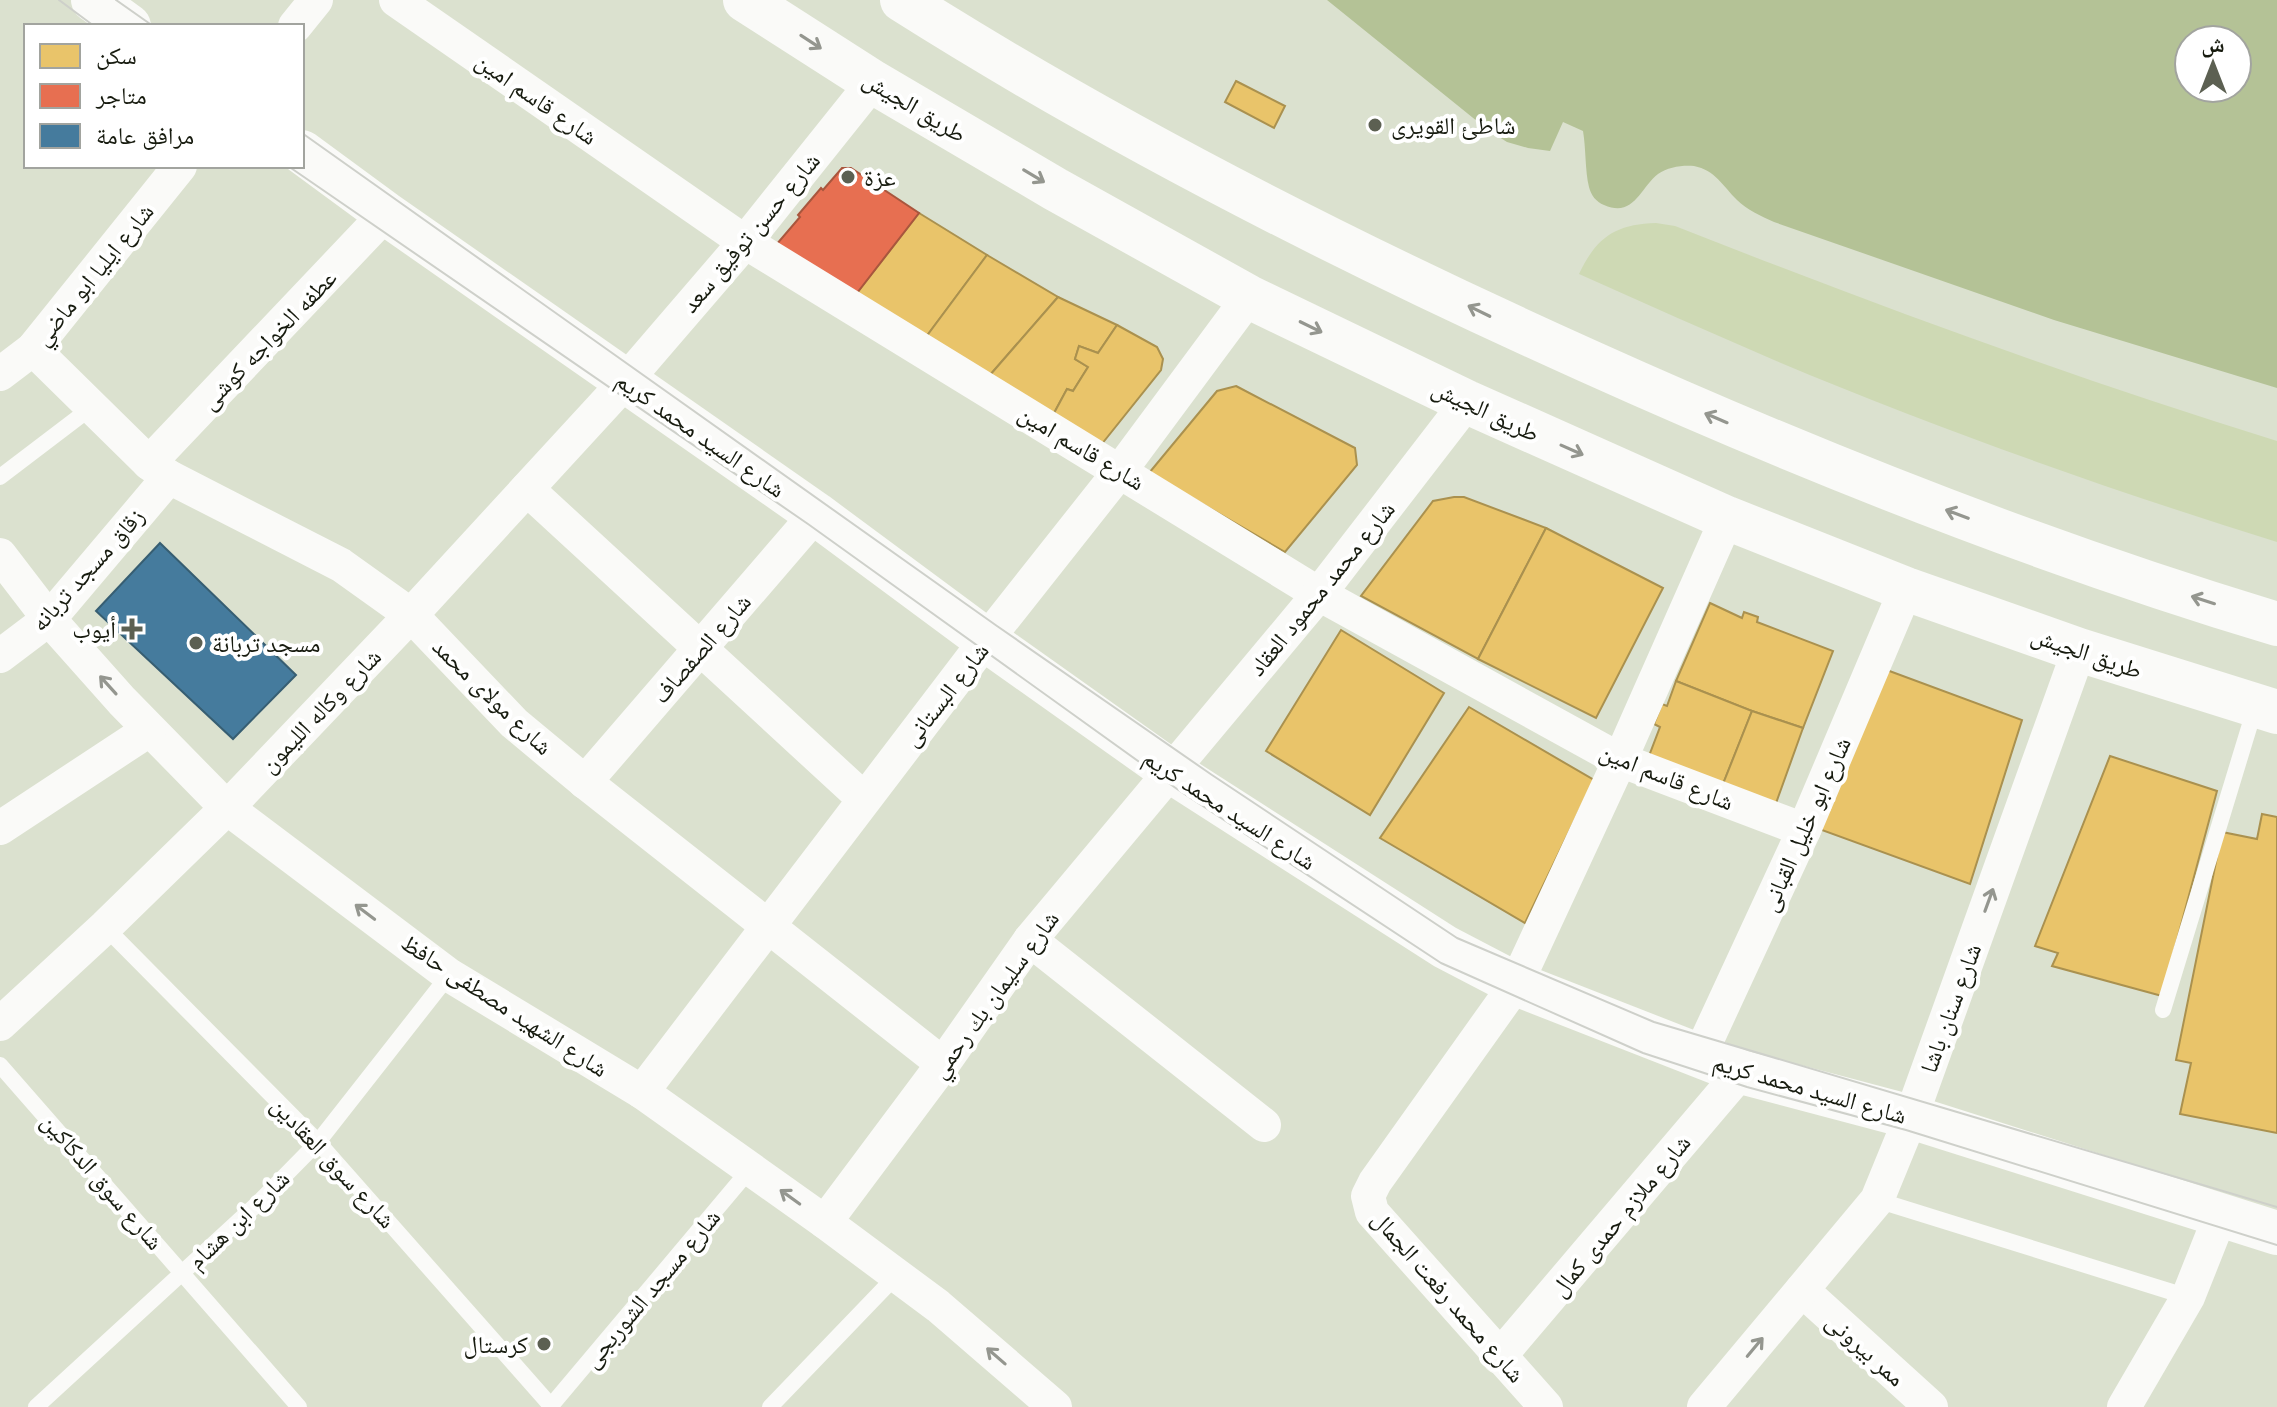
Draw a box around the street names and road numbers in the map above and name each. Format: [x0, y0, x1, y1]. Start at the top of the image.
street label: شارع قاسم امين [469, 45, 604, 153]
street label: طريق الجيش [858, 63, 972, 149]
street label: شارع حسن توفيق سعد [674, 146, 827, 319]
street label: شارع ايليا ابو ماضي [26, 197, 164, 355]
street label: عطفه الخواجه كوشى [194, 263, 342, 415]
street label: شارع السيد محمد كريم [609, 364, 791, 505]
street label: طريق الجيش [1427, 372, 1545, 448]
street label: شارع قاسم امين [1012, 398, 1151, 498]
street label: شارع محمد محمود العقاد [1241, 494, 1402, 682]
street label: زقاق مسجد تربانه [24, 501, 150, 637]
street label: شارع الصفصاف [645, 587, 758, 710]
street label: طريق الجيش [2028, 619, 2146, 685]
street label: شارع مولاى محمد [426, 631, 559, 762]
street label: شارع البستانى [895, 636, 996, 752]
street label: شارع وكاله الليمون [253, 641, 388, 779]
street label: شارع ابو خليل القبانى [1753, 732, 1858, 916]
street label: شارع قاسم امين [1595, 735, 1738, 818]
street label: شارع السيد محمد كريم [1137, 742, 1322, 878]
street label: شارع سليمان بك رحمي [923, 904, 1069, 1087]
street label: شارع الشهيد مصطفى حافظ [395, 927, 614, 1084]
street label: شارع سنان باشا [1913, 939, 1988, 1077]
street label: شارع السيد محمد كريم [1709, 1046, 1910, 1132]
street label: شارع سوق العقادين [265, 1090, 403, 1235]
street label: شارع سوق الدكاكين [35, 1106, 171, 1256]
street label: شارع ملازم حمدى كمال [1543, 1128, 1698, 1304]
street label: شارع ابن هشام [181, 1163, 297, 1277]
street label: شارع مسجد الشوربجى [576, 1202, 727, 1374]
street label: شارع محمد رفعت الجمال [1365, 1204, 1532, 1389]
street label: ممر بيرونى [1820, 1306, 1912, 1392]

